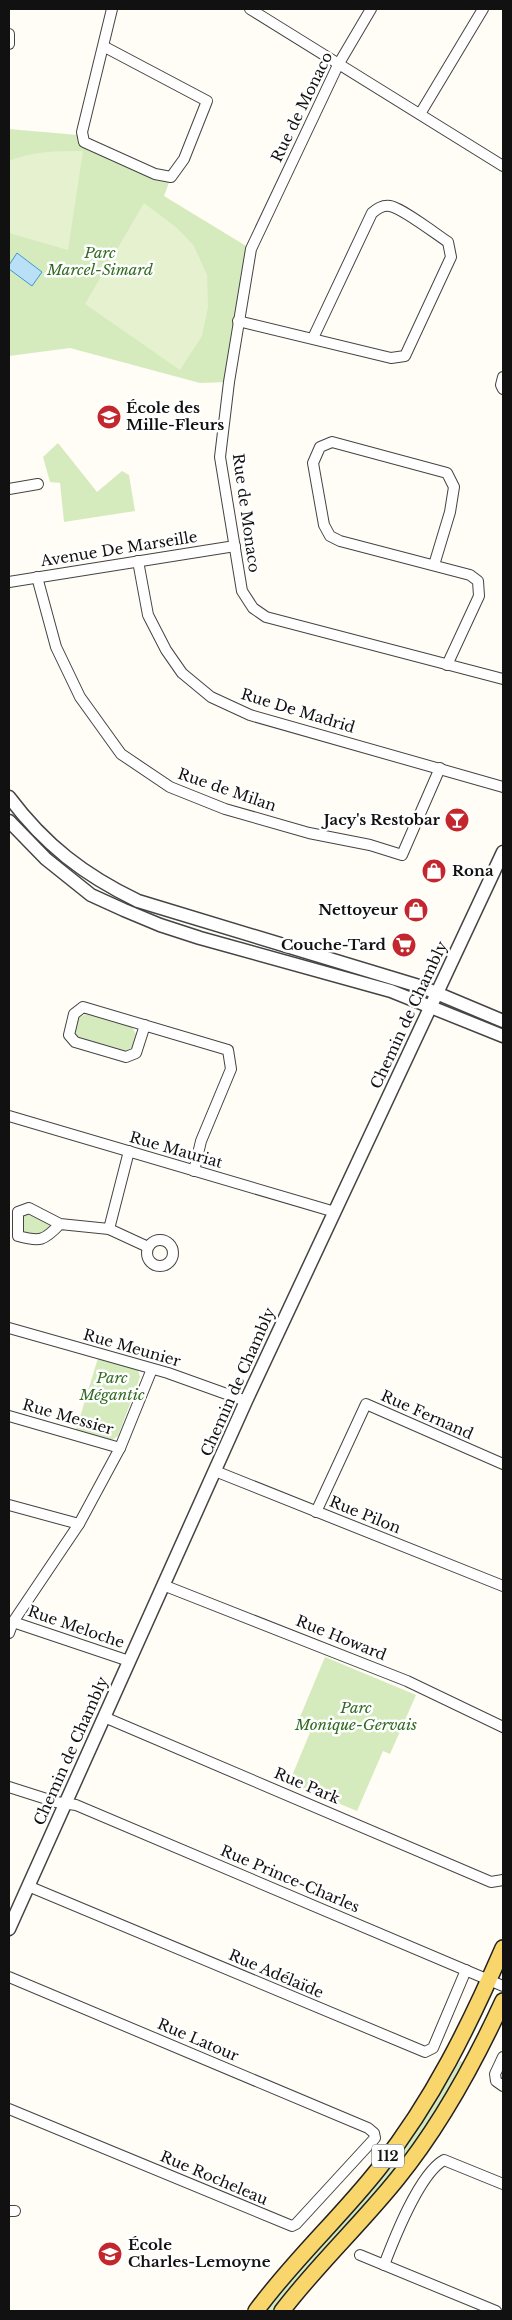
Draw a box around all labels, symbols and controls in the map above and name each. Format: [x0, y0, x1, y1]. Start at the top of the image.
street label: Rue de Monaco [267, 48, 336, 165]
park label: Parc Marcel-Simard [46, 243, 153, 279]
place label: École des Mille-Fleurs [126, 398, 224, 434]
school or university icon: École des Mille-Fleurs [96, 404, 122, 430]
street label: Rue de Monaco [229, 452, 264, 574]
street label: Avenue De Marseille [38, 527, 199, 570]
street label: Rue De Madrid [239, 684, 357, 737]
street label: Rue de Milan [175, 764, 279, 815]
bar icon: Jacy's Restobar [444, 807, 470, 833]
place label: Jacy's Restobar [321, 810, 441, 829]
shop icon: Rona [421, 858, 447, 884]
place label: Rona [452, 861, 494, 880]
shop icon: Nettoyeur [403, 897, 429, 923]
place label: Nettoyeur [318, 900, 399, 919]
supermarket icon: Couche-Tard [391, 932, 417, 958]
place label: Couche-Tard [281, 935, 387, 954]
street label: Chemin de Chambly [366, 938, 451, 1092]
street label: Rue Mauriat [128, 1127, 225, 1172]
street label: Chemin de Chambly [196, 1304, 279, 1459]
street label: Rue Meunier [81, 1325, 184, 1371]
park label: Parc Mégantic [78, 1368, 145, 1404]
street label: Rue Fernand [378, 1386, 476, 1443]
street label: Rue Messier [20, 1394, 117, 1439]
street label: Rue Pilon [327, 1492, 404, 1537]
street label: Rue Meloche [25, 1601, 127, 1652]
street label: Rue Howard [293, 1611, 389, 1664]
street label: Chemin de Chambly [29, 1673, 112, 1828]
park label: Parc Monique-Gervais [294, 1698, 417, 1734]
street label: Rue Park [271, 1763, 344, 1808]
street label: Rue Prince-Charles [218, 1841, 363, 1917]
street label: Rue Adélaïde [226, 1945, 327, 2002]
street label: Rue Latour [155, 2014, 243, 2066]
road number: 112 [372, 2144, 404, 2168]
street label: Rue Rocheleau [158, 2146, 271, 2209]
place label: École Charles-Lemoyne [128, 2235, 271, 2271]
school or university icon: École Charles-Lemoyne [97, 2241, 123, 2267]

